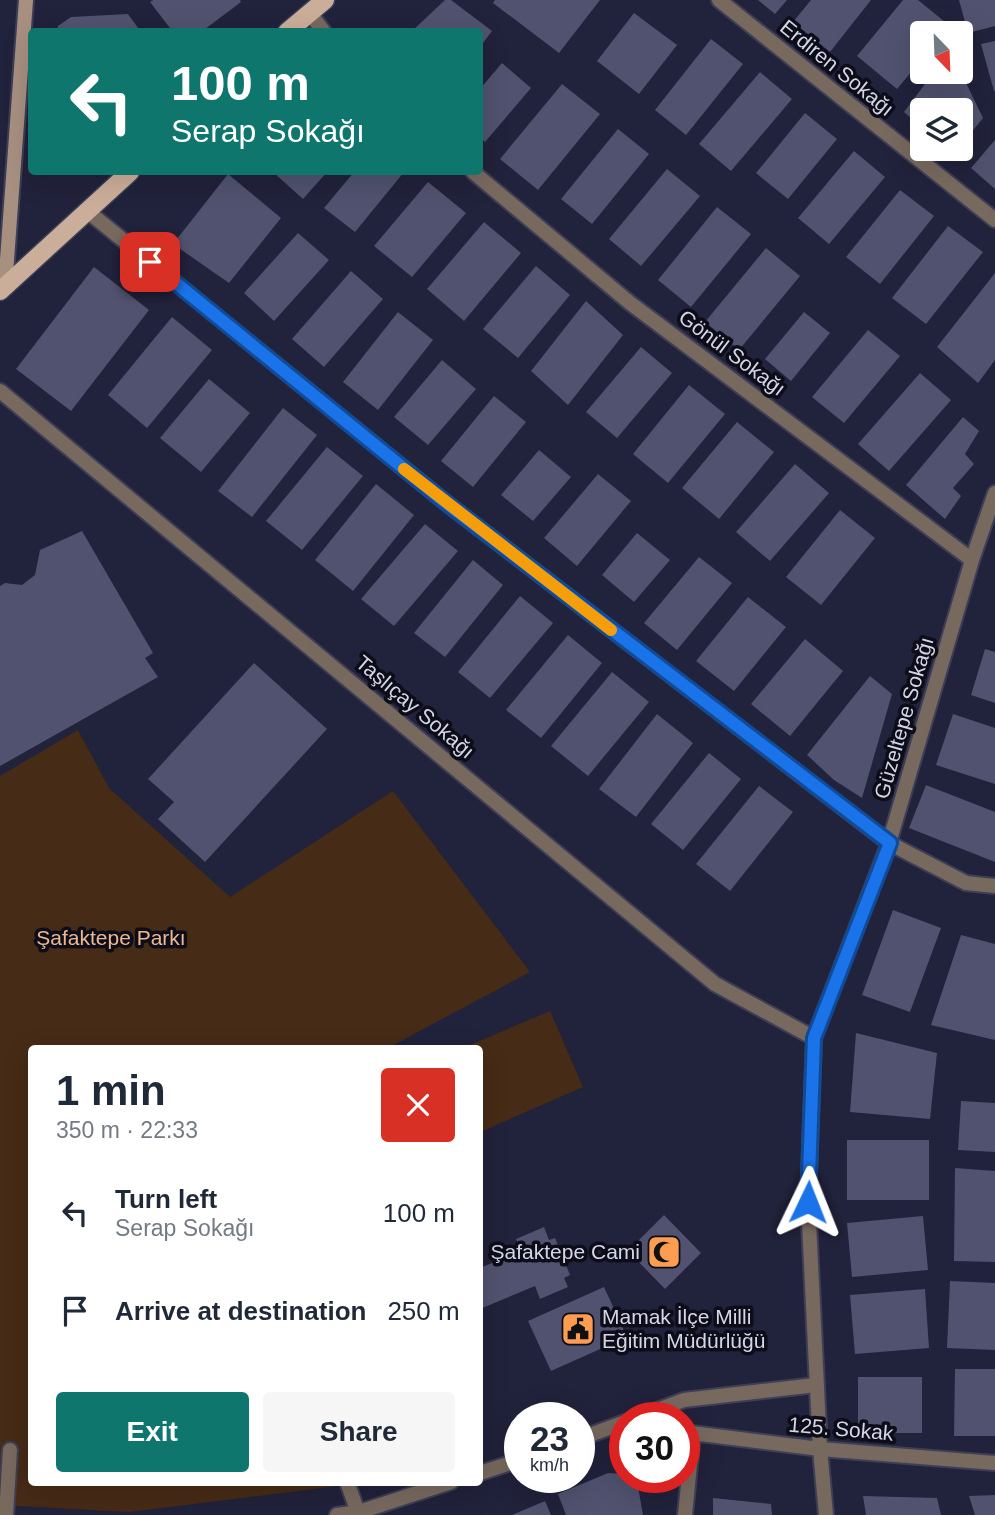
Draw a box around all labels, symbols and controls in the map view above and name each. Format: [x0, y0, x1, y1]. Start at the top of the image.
street label: Erdiren Sokağı [776, 15, 899, 120]
north arrow [910, 21, 973, 84]
map controls [910, 21, 973, 161]
icon: left [56, 56, 147, 147]
text: 100 m [171, 56, 310, 110]
button: layers [910, 98, 973, 161]
text: Serap Sokağı [171, 113, 365, 149]
pin [120, 232, 180, 292]
icon: arrive [131, 243, 169, 281]
street label: Gönül Sokağı [675, 305, 790, 400]
street label: Güzeltepe Sokağı [869, 634, 938, 801]
street label: Taşlıçay Sokağı [352, 651, 479, 763]
park label: Şafaktepe Parkı [36, 926, 186, 949]
text: 1 min [56, 1067, 166, 1114]
button: close [381, 1068, 455, 1142]
text: 350 m · 22:33 [56, 1117, 198, 1143]
position arrow [771, 1165, 845, 1239]
text: Turn left [115, 1184, 217, 1214]
icon: left [56, 1194, 94, 1232]
text: 100 m [383, 1198, 455, 1228]
text: Serap Sokağı [115, 1215, 254, 1241]
mosque icon: Şafaktepe Cami [645, 1233, 683, 1271]
place label: Şafaktepe Cami [491, 1240, 640, 1263]
icon: arrive [56, 1292, 94, 1330]
text: Arrive at destination [115, 1296, 366, 1326]
text: 250 m [387, 1296, 460, 1326]
place label: Mamak İlçe Milli Eğitim Müdürlüğü [602, 1305, 765, 1352]
public building icon: Mamak İlçe Milli Eğitim Müdürlüğü [559, 1310, 597, 1348]
button: Exit [56, 1392, 249, 1472]
button: Share [263, 1392, 455, 1472]
speed limit sign: 30 [609, 1402, 700, 1493]
street label: 125. Sokak [788, 1412, 895, 1445]
text: 23 [530, 1419, 569, 1458]
text: km/h [530, 1455, 569, 1475]

